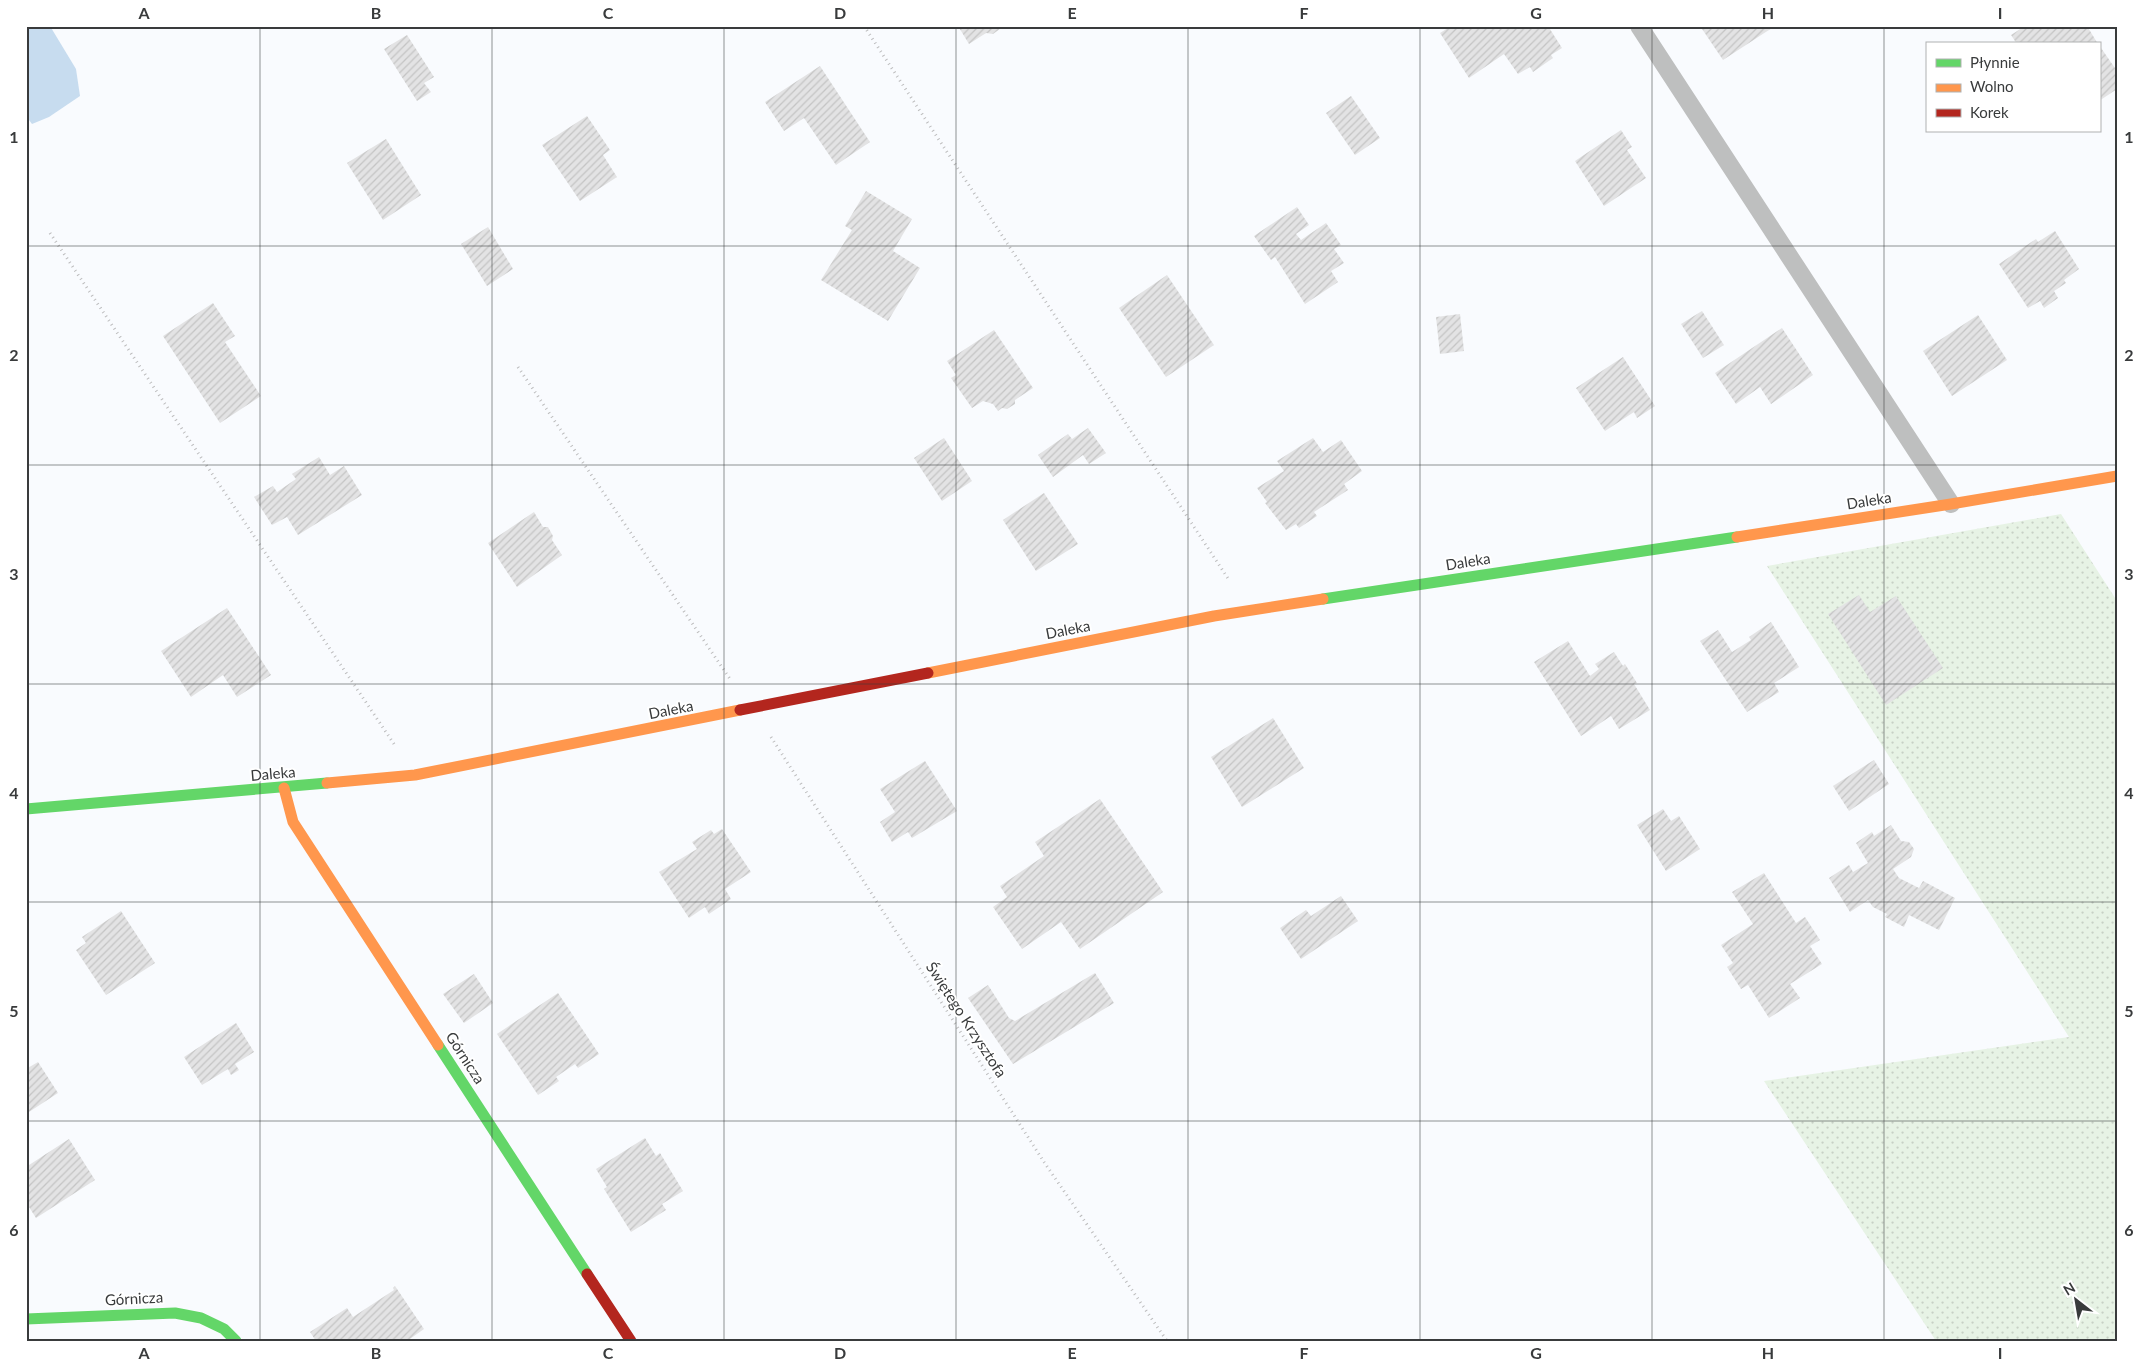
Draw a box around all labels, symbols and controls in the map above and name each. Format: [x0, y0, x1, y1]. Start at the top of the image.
text: A [137, 3, 150, 22]
text: B [371, 3, 381, 22]
text: C [603, 3, 614, 22]
text: D [834, 3, 846, 22]
text: E [1067, 3, 1077, 22]
text: F [1299, 3, 1309, 22]
text: G [1530, 3, 1542, 22]
text: H [1762, 3, 1774, 22]
text: I [1998, 3, 2002, 22]
legend [1926, 42, 2100, 132]
text: Płynnie [1970, 53, 2020, 71]
text: Wolno [1970, 77, 2014, 95]
text: Korek [1970, 103, 2009, 121]
text: 1 [9, 127, 19, 146]
text: 1 [2124, 127, 2134, 146]
text: 2 [9, 345, 19, 364]
text: 2 [2124, 345, 2134, 364]
street label: Daleka [1845, 488, 1893, 512]
street label: Daleka [1444, 549, 1492, 573]
text: 3 [9, 564, 19, 583]
text: 3 [2124, 564, 2134, 583]
street label: Daleka [1044, 616, 1092, 642]
street label: Daleka [647, 696, 695, 722]
street label: Daleka [250, 762, 296, 784]
text: 4 [9, 783, 19, 802]
text: 4 [2124, 783, 2134, 802]
street label: Świętego Krzysztofa [923, 958, 1011, 1080]
text: 5 [9, 1001, 19, 1020]
text: 5 [2124, 1001, 2134, 1020]
street label: Górnicza [442, 1028, 489, 1087]
text: 6 [9, 1220, 19, 1239]
text: 6 [2124, 1220, 2134, 1239]
north arrow [2050, 1274, 2100, 1324]
text: N [2060, 1278, 2078, 1298]
street label: Górnicza [104, 1287, 163, 1309]
text: A [137, 1343, 150, 1362]
text: B [371, 1343, 381, 1362]
text: C [603, 1343, 614, 1362]
text: D [834, 1343, 846, 1362]
text: E [1067, 1343, 1077, 1362]
text: F [1299, 1343, 1309, 1362]
text: G [1530, 1343, 1542, 1362]
text: H [1762, 1343, 1774, 1362]
text: I [1998, 1343, 2002, 1362]

